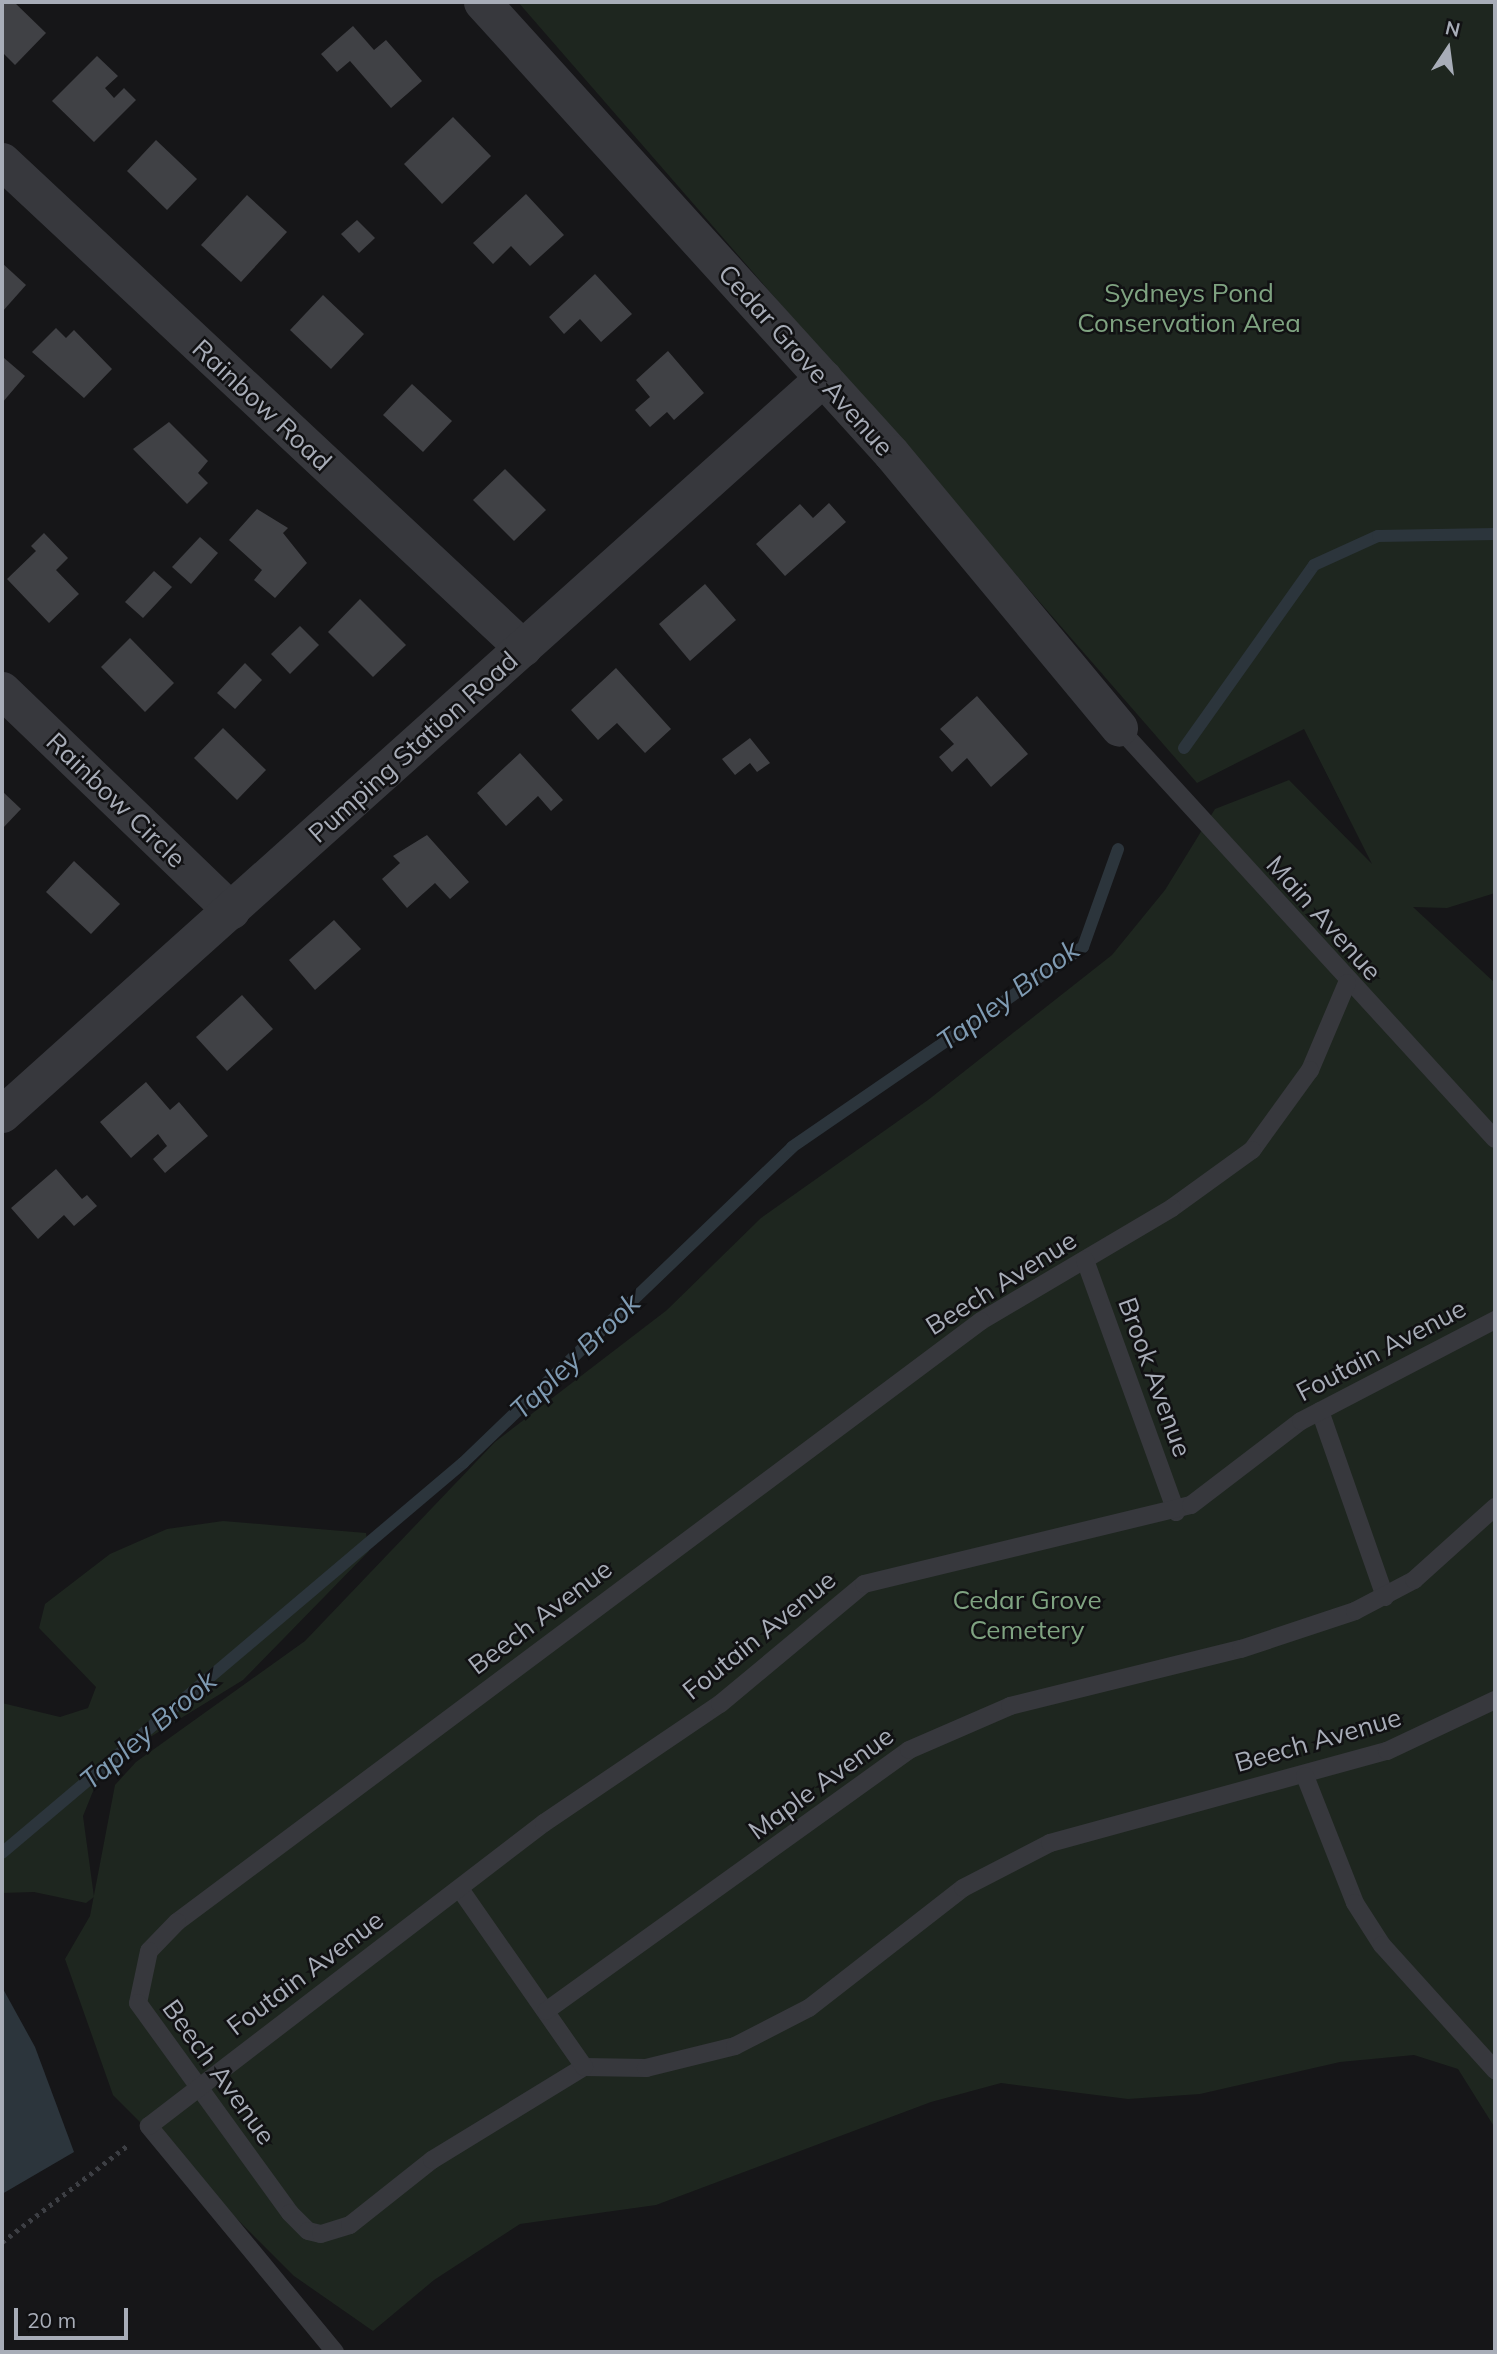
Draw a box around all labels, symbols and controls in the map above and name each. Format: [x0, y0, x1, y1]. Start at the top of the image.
north arrow [1413, 14, 1483, 84]
text: N [1443, 15, 1462, 42]
street label: Cedar Grove Avenue [712, 258, 900, 462]
park label: Sydneys Pond Conservation Area [1077, 277, 1301, 338]
street label: Rainbow Road [186, 333, 338, 477]
street label: Pumping Station Road [302, 645, 524, 849]
street label: Rainbow Circle [40, 726, 192, 874]
street label: Main Avenue [1260, 849, 1388, 987]
water label: Tapley Brook [930, 932, 1086, 1058]
street label: Beech Avenue [920, 1224, 1082, 1342]
water label: Tapley Brook [503, 1286, 647, 1426]
street label: Foutain Avenue [1291, 1292, 1471, 1408]
street label: Brook Avenue [1112, 1293, 1198, 1461]
street label: Beech Avenue [462, 1553, 618, 1681]
street label: Foutain Avenue [676, 1564, 842, 1706]
park label: Cedar Grove Cemetery [952, 1584, 1102, 1646]
water label: Tapley Brook [73, 1663, 223, 1797]
street label: Beech Avenue [1231, 1701, 1405, 1779]
street label: Maple Avenue [743, 1720, 899, 1846]
street label: Foutain Avenue [221, 1904, 389, 2042]
street label: Beech Avenue [156, 1993, 282, 2151]
scale bar [18, 2294, 131, 2338]
text: 20 m [27, 2307, 76, 2333]

